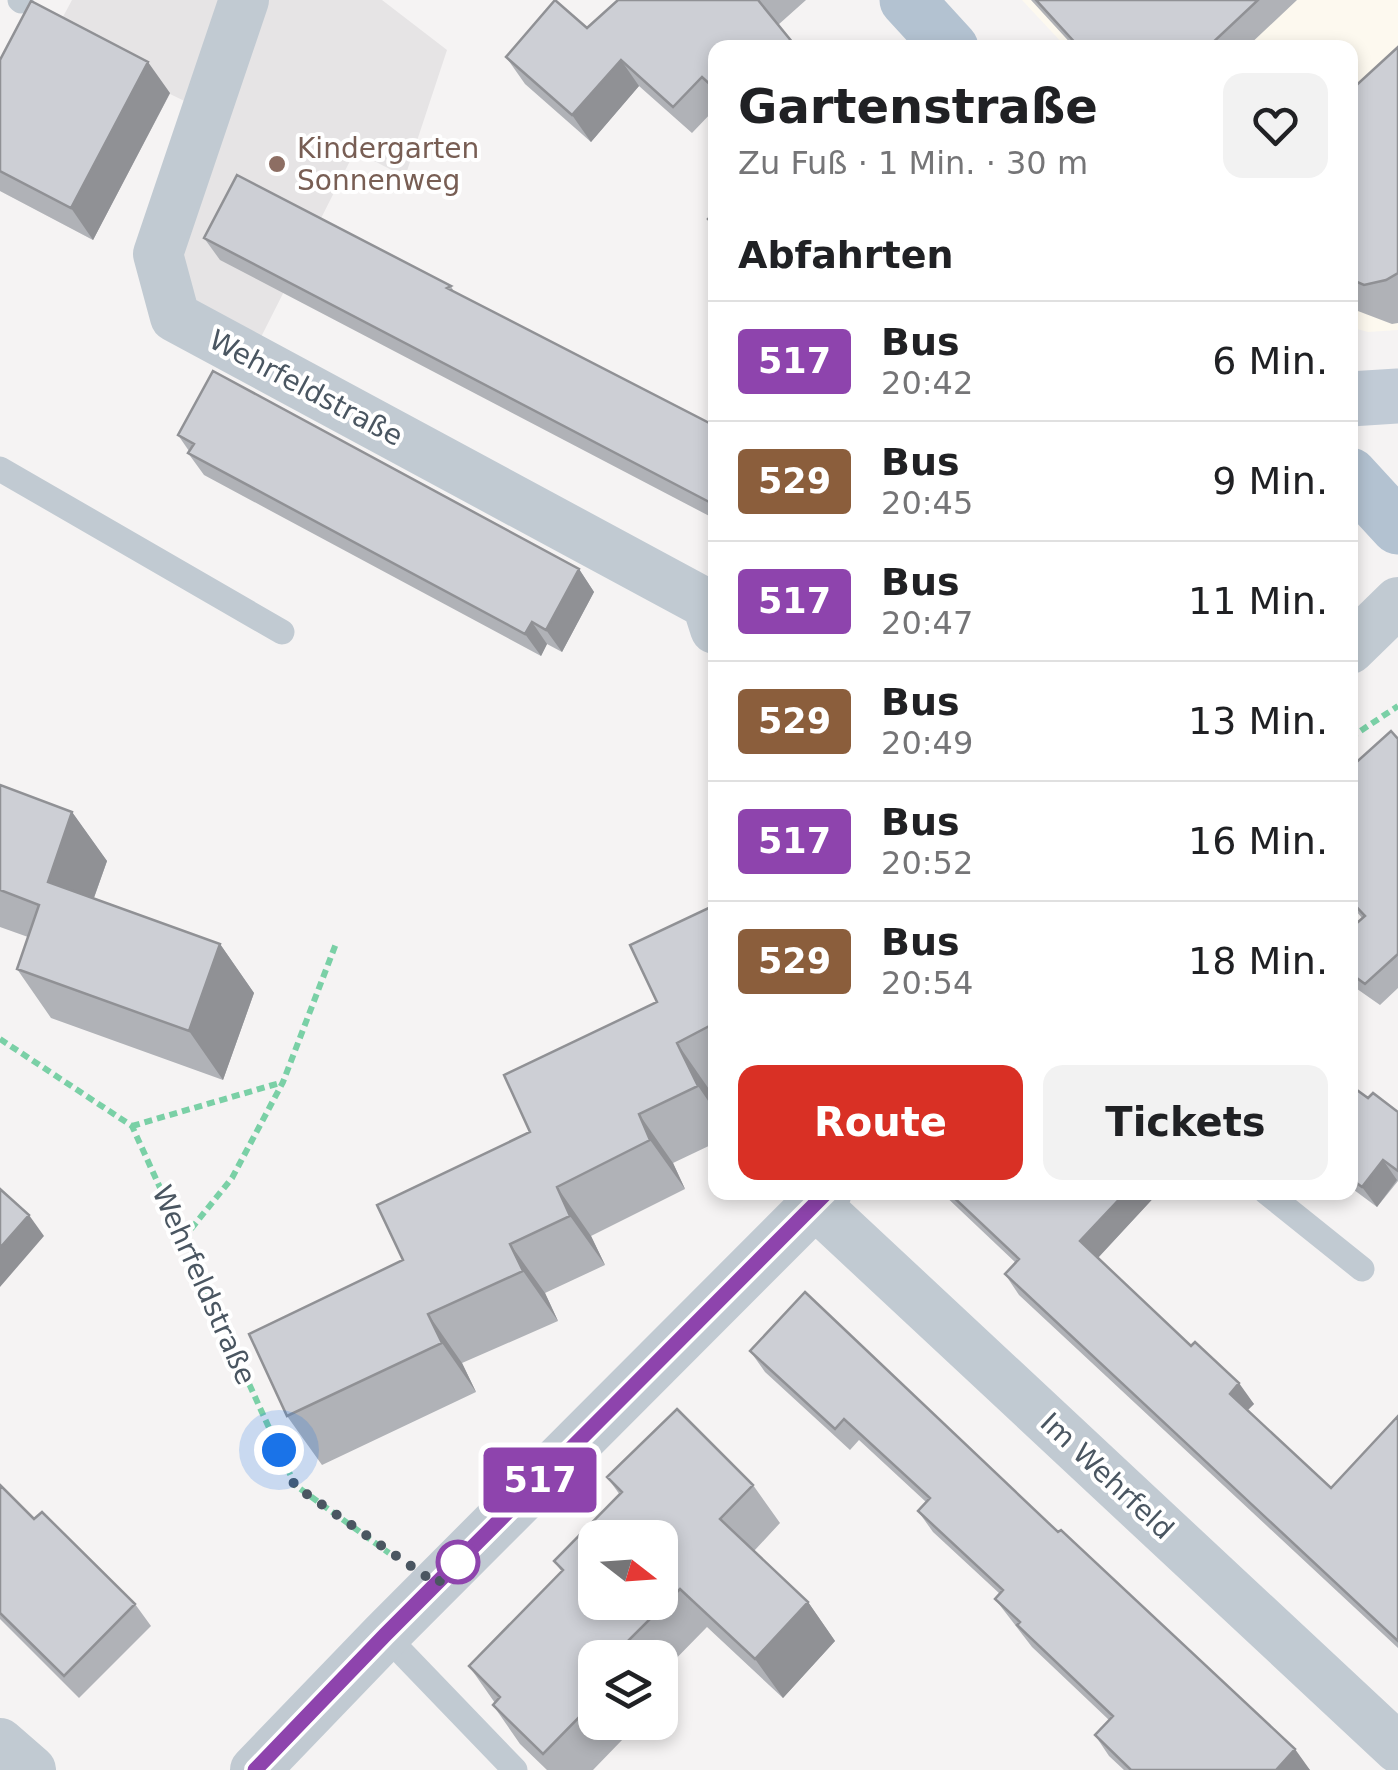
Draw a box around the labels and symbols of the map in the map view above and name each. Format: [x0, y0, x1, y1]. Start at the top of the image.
place label: Kindergarten Sonnenweg [297, 132, 479, 197]
marker: Kindergarten Sonnenweg [266, 153, 288, 175]
street label: Wehrfeldstraße [204, 323, 408, 453]
street label: Wehrfeldstraße [145, 1180, 263, 1390]
street label: Im Wehrfeld [1034, 1406, 1180, 1546]
your location [254, 1425, 304, 1475]
line badge: 517 [482, 1448, 598, 1512]
north arrow [578, 1520, 678, 1620]
unlabelled marker [437, 1541, 479, 1583]

